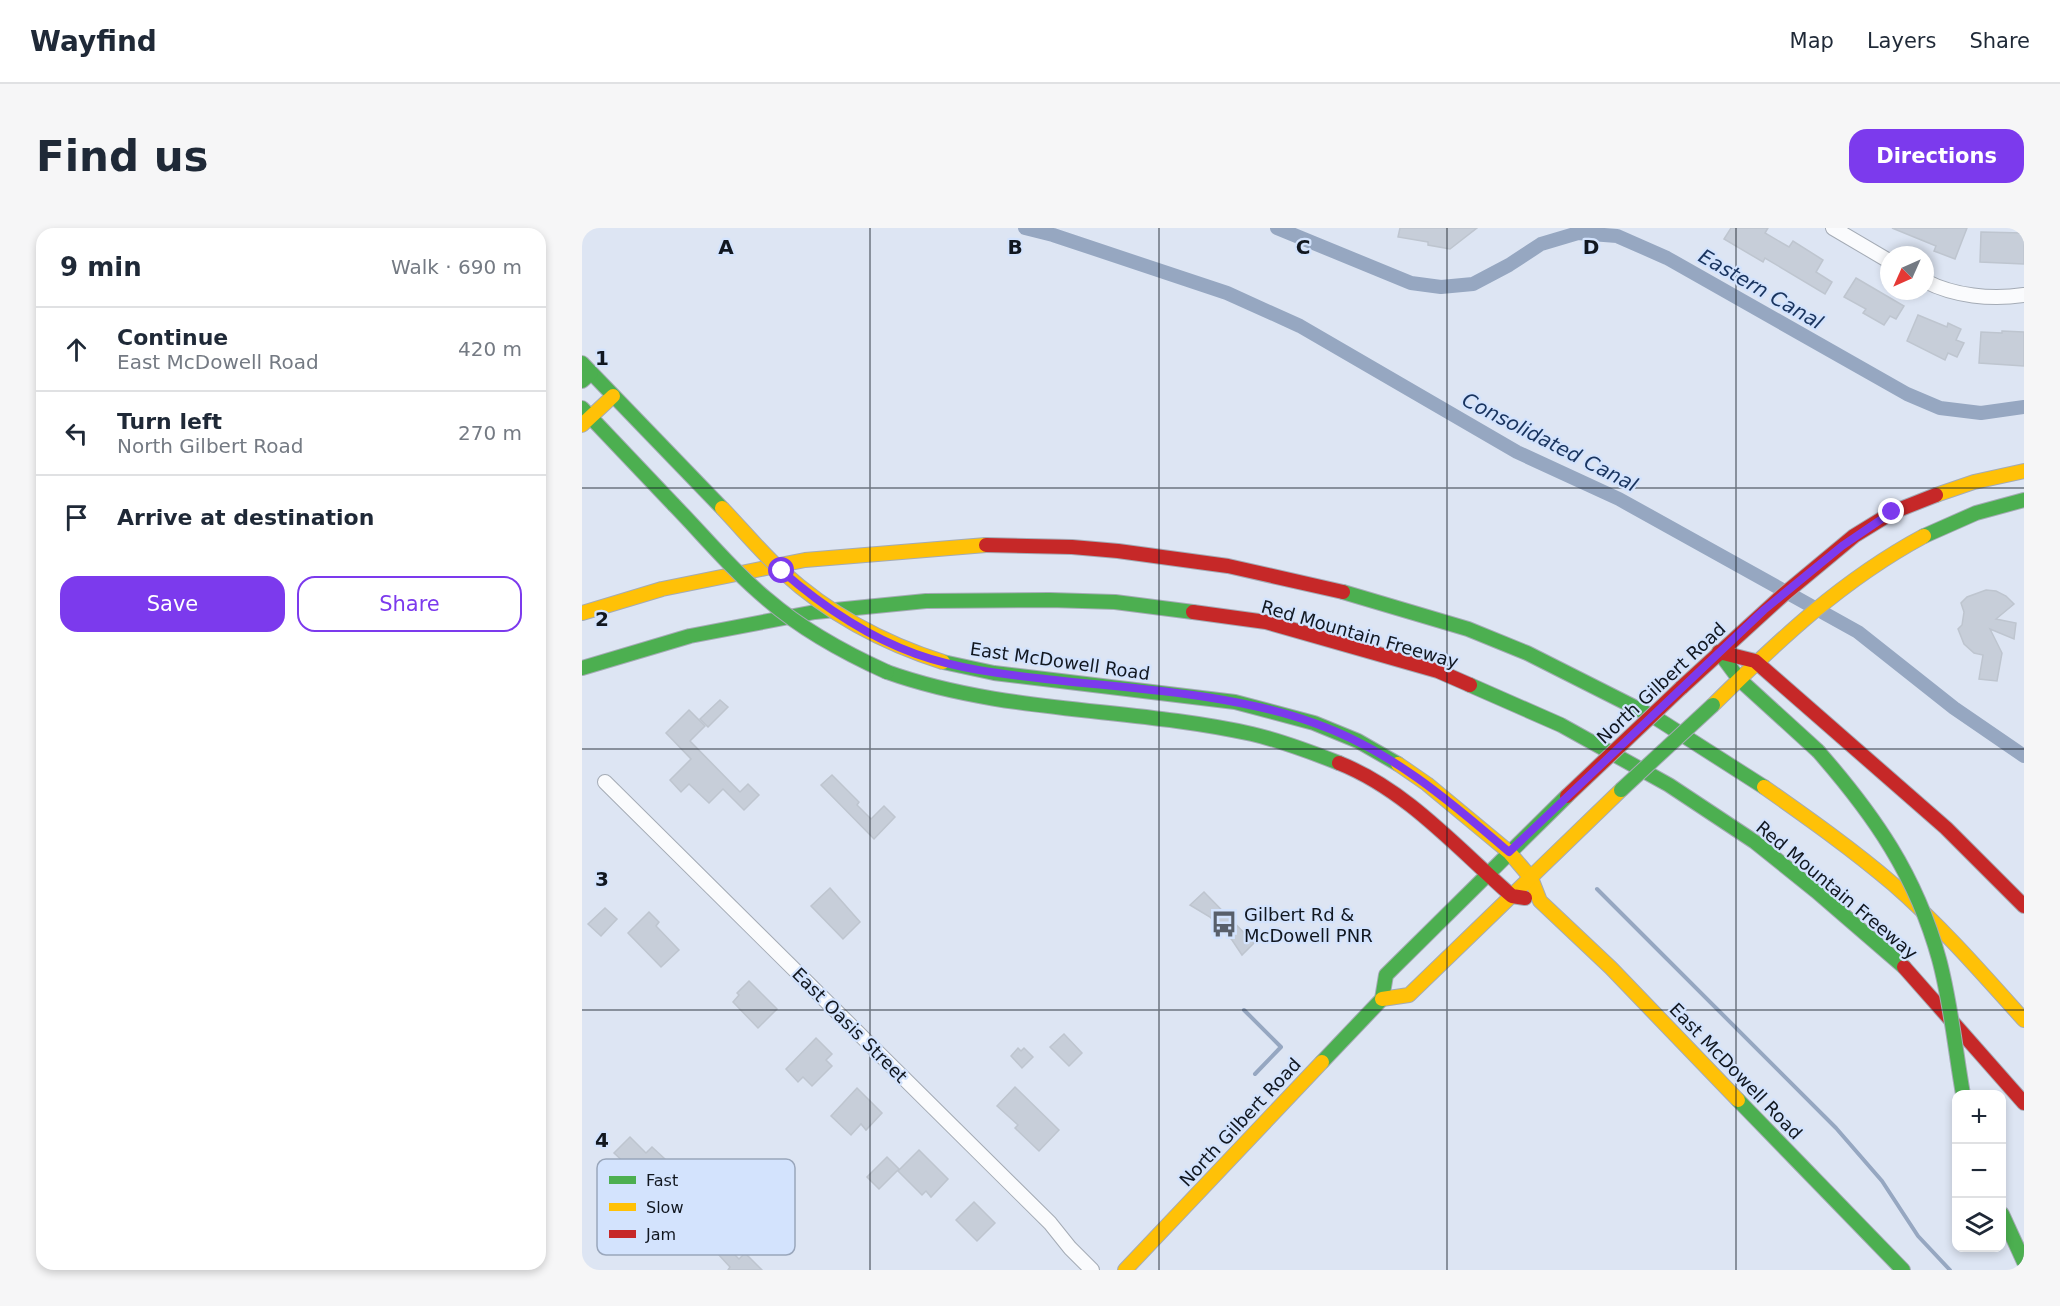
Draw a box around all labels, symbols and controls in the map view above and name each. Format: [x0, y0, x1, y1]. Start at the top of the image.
text: Wayfind [30, 25, 157, 58]
text: Map [1790, 29, 1834, 53]
text: Layers [1867, 29, 1936, 53]
text: Share [1969, 29, 2030, 53]
button: Directions [1849, 129, 2024, 183]
text: Find us [36, 132, 209, 181]
text: A [718, 235, 734, 259]
text: B [1007, 235, 1023, 259]
text: C [1296, 235, 1310, 259]
text: D [1583, 235, 1599, 259]
water label: Eastern Canal [1695, 244, 1828, 334]
north arrow [1880, 246, 1934, 300]
text: 9 min [60, 252, 142, 282]
text: Walk · 690 m [391, 255, 522, 279]
text: Continue [117, 325, 228, 350]
icon: ahead [60, 333, 93, 366]
text: 420 m [458, 337, 522, 361]
text: 1 [595, 346, 609, 370]
text: East McDowell Road [117, 350, 319, 374]
water label: Consolidated Canal [1458, 387, 1642, 497]
text: Turn left [117, 409, 222, 434]
icon: left [60, 417, 93, 450]
text: 270 m [458, 421, 522, 445]
text: North Gilbert Road [117, 434, 304, 458]
route end [1878, 498, 1904, 524]
icon: arrive [60, 501, 93, 534]
text: Arrive at destination [117, 505, 374, 530]
route start [768, 557, 794, 583]
button: Save [60, 576, 285, 632]
button: Share [297, 576, 522, 632]
street label: Red Mountain Freeway [1259, 596, 1461, 672]
text: 2 [595, 607, 609, 631]
street label: North Gilbert Road [1592, 618, 1730, 748]
street label: East McDowell Road [969, 638, 1151, 684]
street label: Red Mountain Freeway [1752, 816, 1922, 964]
text: 3 [595, 867, 609, 891]
place label: Gilbert Rd & McDowell PNR [1244, 904, 1373, 946]
bus stop icon: Gilbert Rd & McDowell PNR [1209, 909, 1239, 939]
street label: East Oasis Street [788, 963, 912, 1087]
street label: East McDowell Road [1665, 998, 1807, 1144]
street label: North Gilbert Road [1175, 1053, 1305, 1191]
map controls [1952, 1090, 2006, 1252]
button: + [1952, 1090, 2006, 1144]
text: 4 [595, 1128, 609, 1152]
button: − [1952, 1144, 2006, 1198]
legend [597, 1159, 795, 1255]
text: Fast [646, 1171, 678, 1190]
text: Slow [646, 1198, 683, 1217]
button: layers [1952, 1198, 2006, 1252]
text: Jam [645, 1225, 676, 1244]

